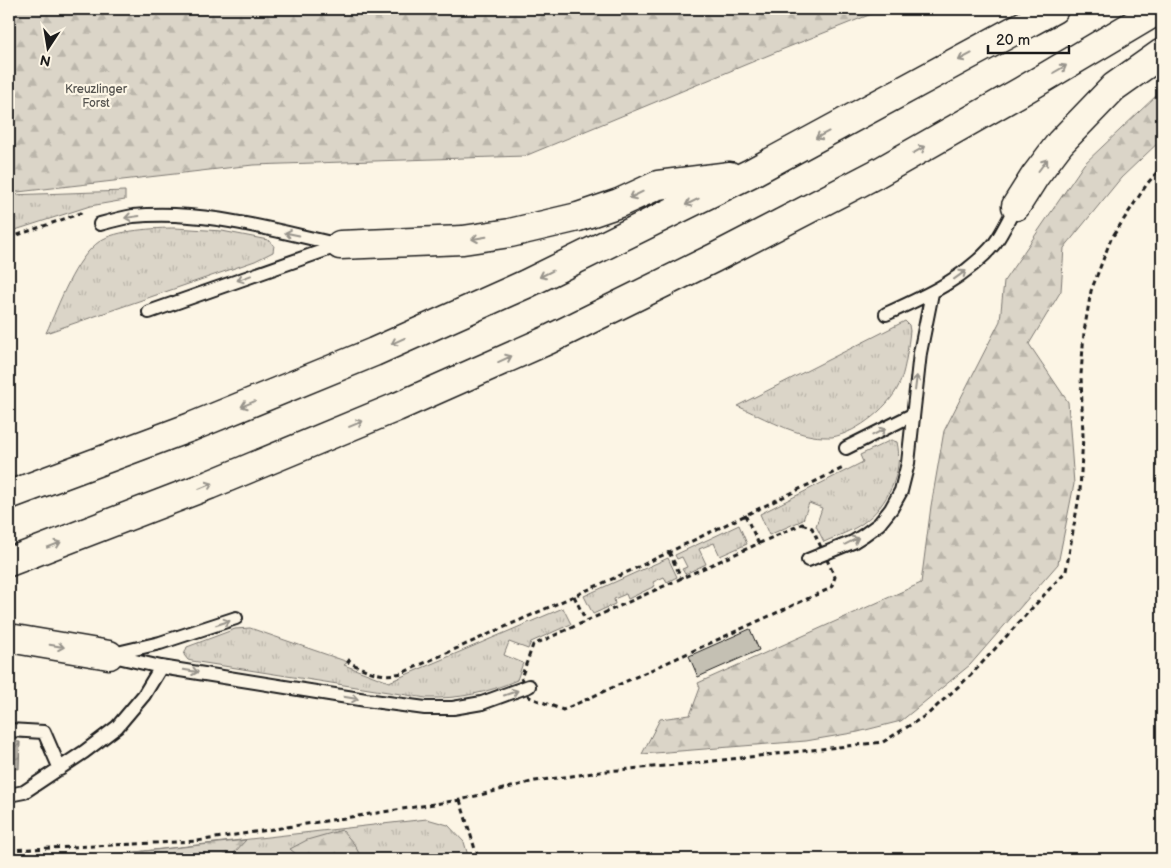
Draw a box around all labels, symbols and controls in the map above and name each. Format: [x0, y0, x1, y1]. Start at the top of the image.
north arrow [22, 22, 72, 72]
scale bar [988, 22, 1070, 54]
text: 20 m [996, 31, 1030, 50]
text: N [38, 51, 52, 70]
one-way arrow [957, 52, 972, 62]
one-way arrow [1052, 64, 1066, 74]
park label: Kreuzlinger Forst [65, 82, 128, 111]
one-way arrow [815, 130, 830, 140]
one-way arrow [911, 144, 925, 154]
one-way arrow [1038, 158, 1048, 172]
one-way arrow [629, 191, 644, 201]
one-way arrow [685, 198, 700, 207]
one-way arrow [124, 213, 140, 223]
one-way arrow [285, 229, 301, 239]
one-way arrow [472, 233, 488, 243]
one-way arrow [539, 270, 554, 279]
one-way arrow [952, 270, 966, 280]
one-way arrow [237, 274, 252, 283]
one-way arrow [391, 337, 406, 347]
one-way arrow [497, 354, 512, 364]
one-way arrow [911, 376, 921, 392]
one-way arrow [241, 399, 256, 409]
one-way arrow [348, 418, 363, 428]
one-way arrow [871, 427, 886, 436]
one-way arrow [198, 481, 213, 491]
one-way arrow [845, 536, 860, 546]
one-way arrow [46, 540, 61, 549]
one-way arrow [214, 618, 230, 627]
one-way arrow [48, 642, 64, 652]
one-way arrow [182, 667, 198, 677]
one-way arrow [502, 688, 518, 697]
one-way arrow [343, 693, 359, 703]

